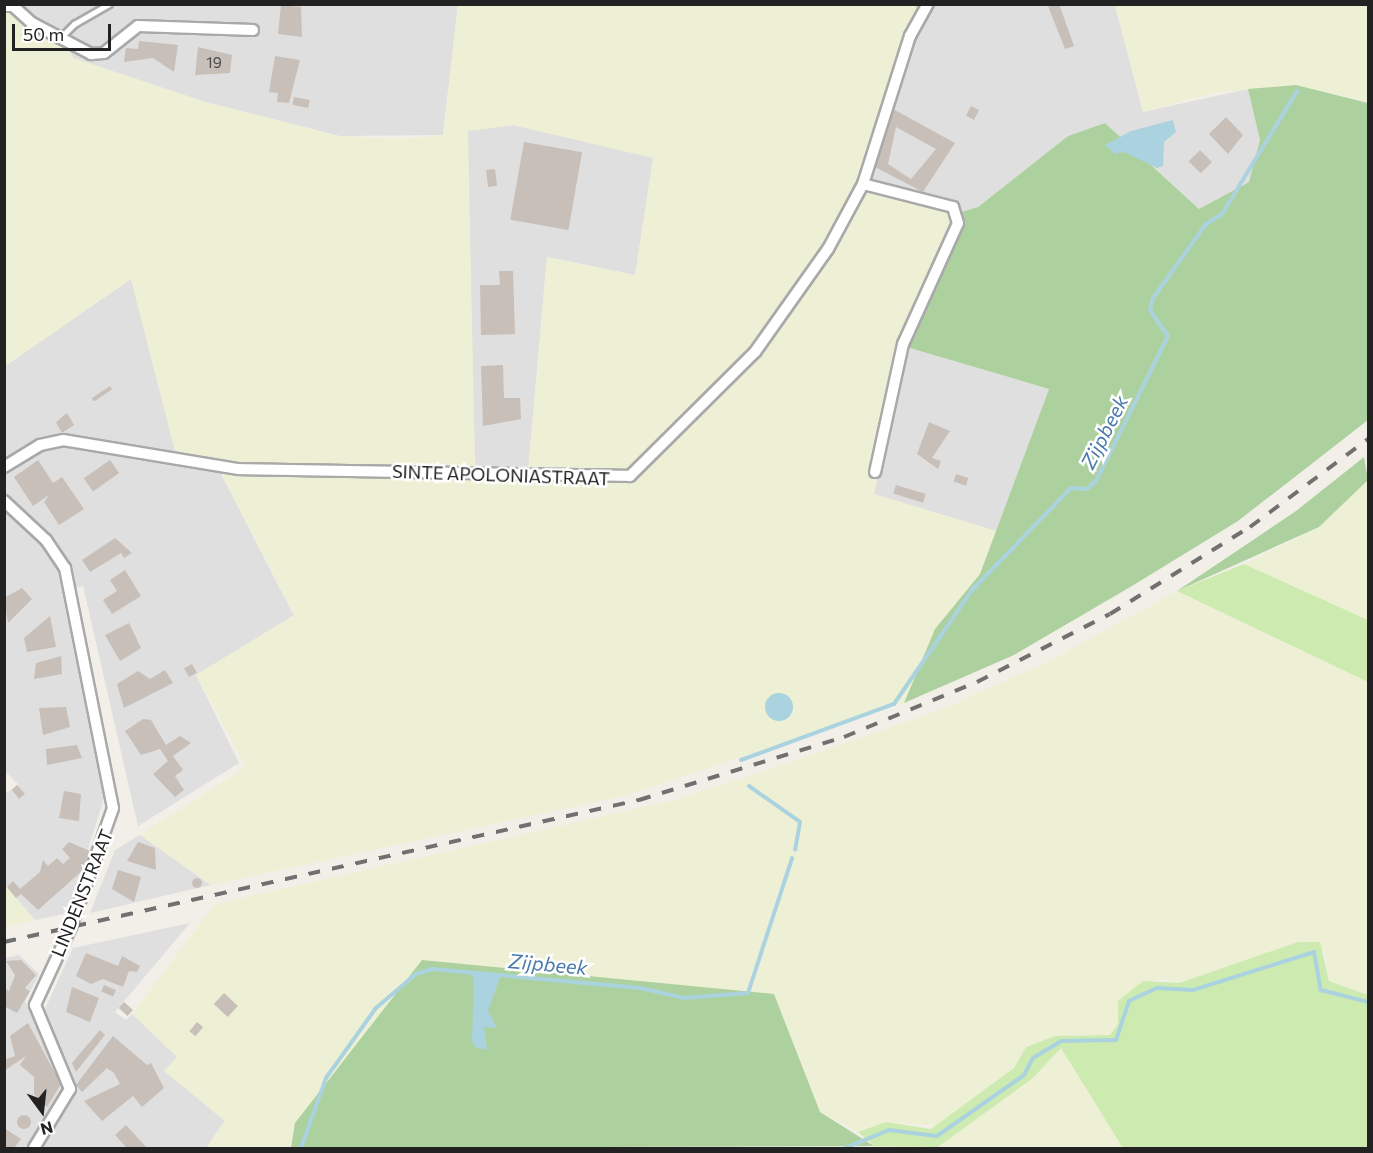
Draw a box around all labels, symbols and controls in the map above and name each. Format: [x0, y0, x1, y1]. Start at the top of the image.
scale bar [15, 12, 114, 50]
text: 50 m [23, 23, 64, 45]
house number: 19 [206, 54, 222, 72]
water label: Zijpbeek [1075, 391, 1133, 473]
street label: SINTE APOLONIASTRAAT [392, 460, 610, 490]
street label: LINDENSTRAAT [47, 826, 117, 960]
water label: Zijpbeek [507, 949, 589, 979]
north arrow [12, 1081, 72, 1141]
text: N [39, 1118, 55, 1140]

